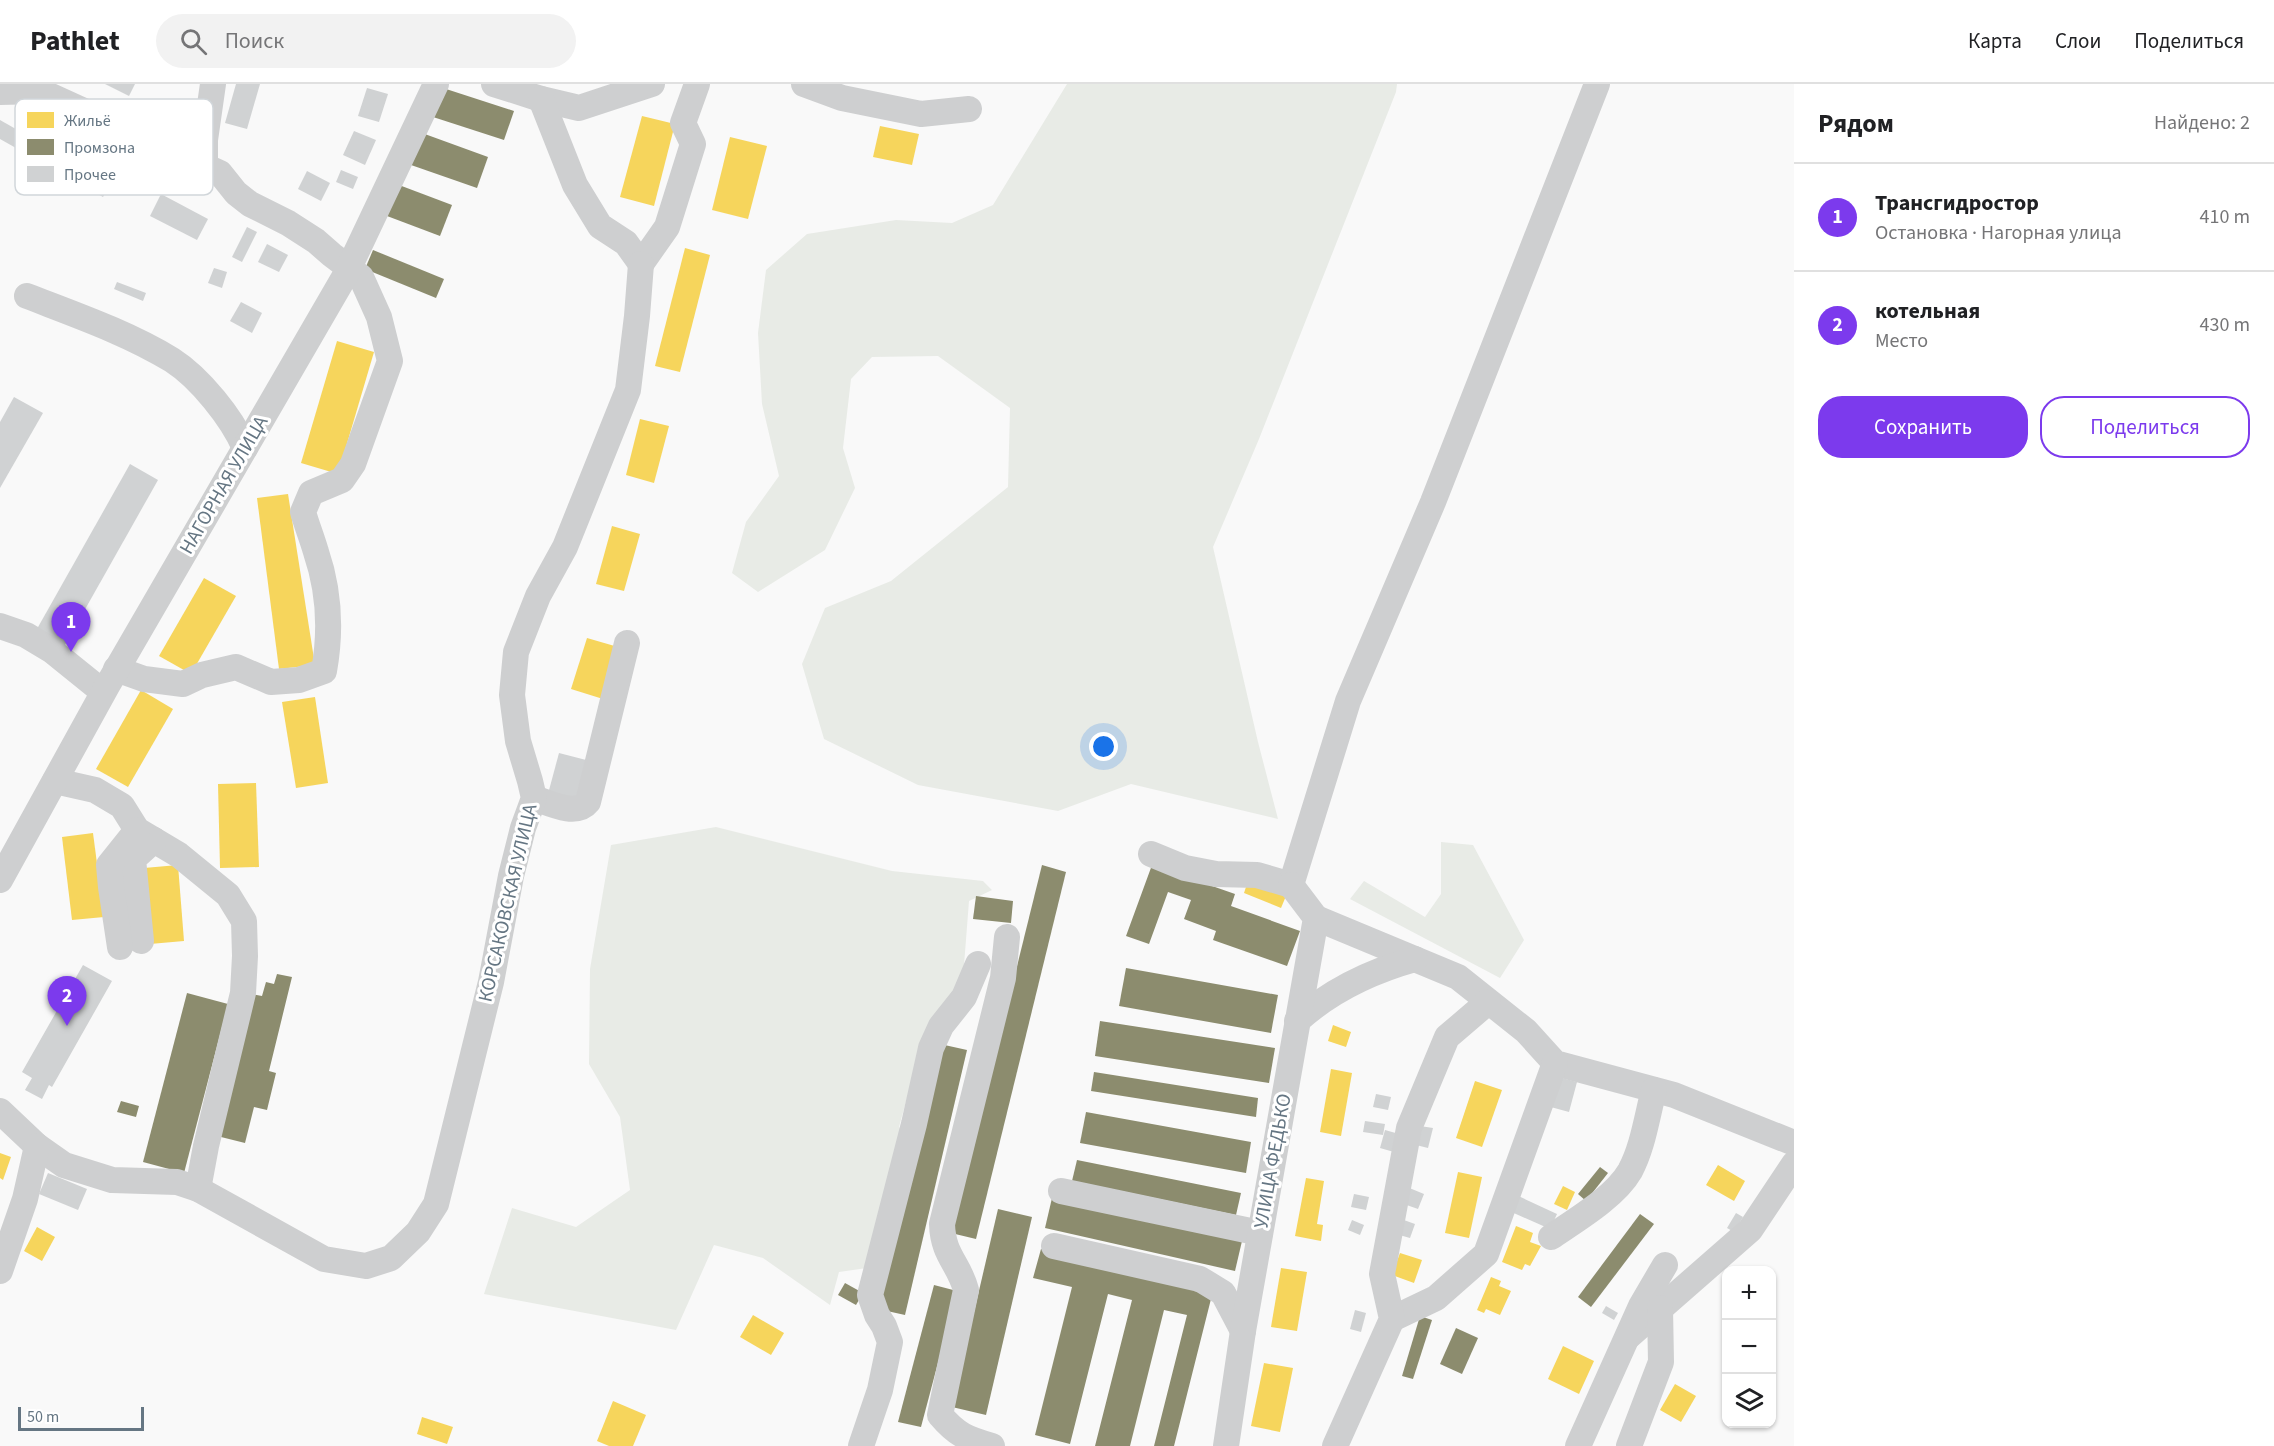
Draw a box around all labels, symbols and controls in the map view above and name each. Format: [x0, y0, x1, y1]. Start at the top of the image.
search box [156, 14, 576, 68]
text: Pathlet [30, 21, 120, 61]
icon: search [177, 25, 210, 58]
text: Поиск [225, 25, 284, 57]
text: Карта [1968, 26, 2022, 56]
text: Слои [2055, 26, 2101, 56]
text: Поделиться [2134, 26, 2244, 56]
legend [15, 99, 213, 195]
text: Рядом [1818, 105, 1894, 142]
text: Найдено: 2 [2154, 109, 2250, 137]
text: Жильё [64, 110, 111, 132]
text: Промзона [64, 137, 135, 159]
text: Прочее [64, 164, 116, 186]
text: Трансгидростор [1875, 187, 2039, 219]
text: 1 [1832, 203, 1843, 231]
text: 410 m [2200, 203, 2250, 231]
text: Остановка · Нагорная улица [1875, 219, 2122, 247]
text: котельная [1875, 295, 1980, 327]
text: 2 [1832, 311, 1843, 339]
text: 430 m [2200, 311, 2250, 339]
text: Место [1875, 327, 1928, 355]
button: Сохранить [1818, 396, 2028, 458]
button: Поделиться [2040, 396, 2250, 458]
street label: НАГОРНАЯ УЛИЦА [173, 410, 275, 559]
pin: 1 [52, 602, 90, 652]
your location [1089, 732, 1118, 761]
street label: КОРСАКОВСКАЯ УЛИЦА [472, 801, 544, 1005]
pin: 2 [48, 976, 86, 1026]
street label: УЛИЦА ФЕДЬКО [1247, 1091, 1299, 1231]
map controls [1722, 1266, 1776, 1428]
button: + [1722, 1266, 1776, 1320]
button: − [1722, 1320, 1776, 1374]
button: layers [1722, 1374, 1776, 1428]
scale bar [18, 1404, 144, 1432]
text: 50 m [27, 1406, 59, 1428]

